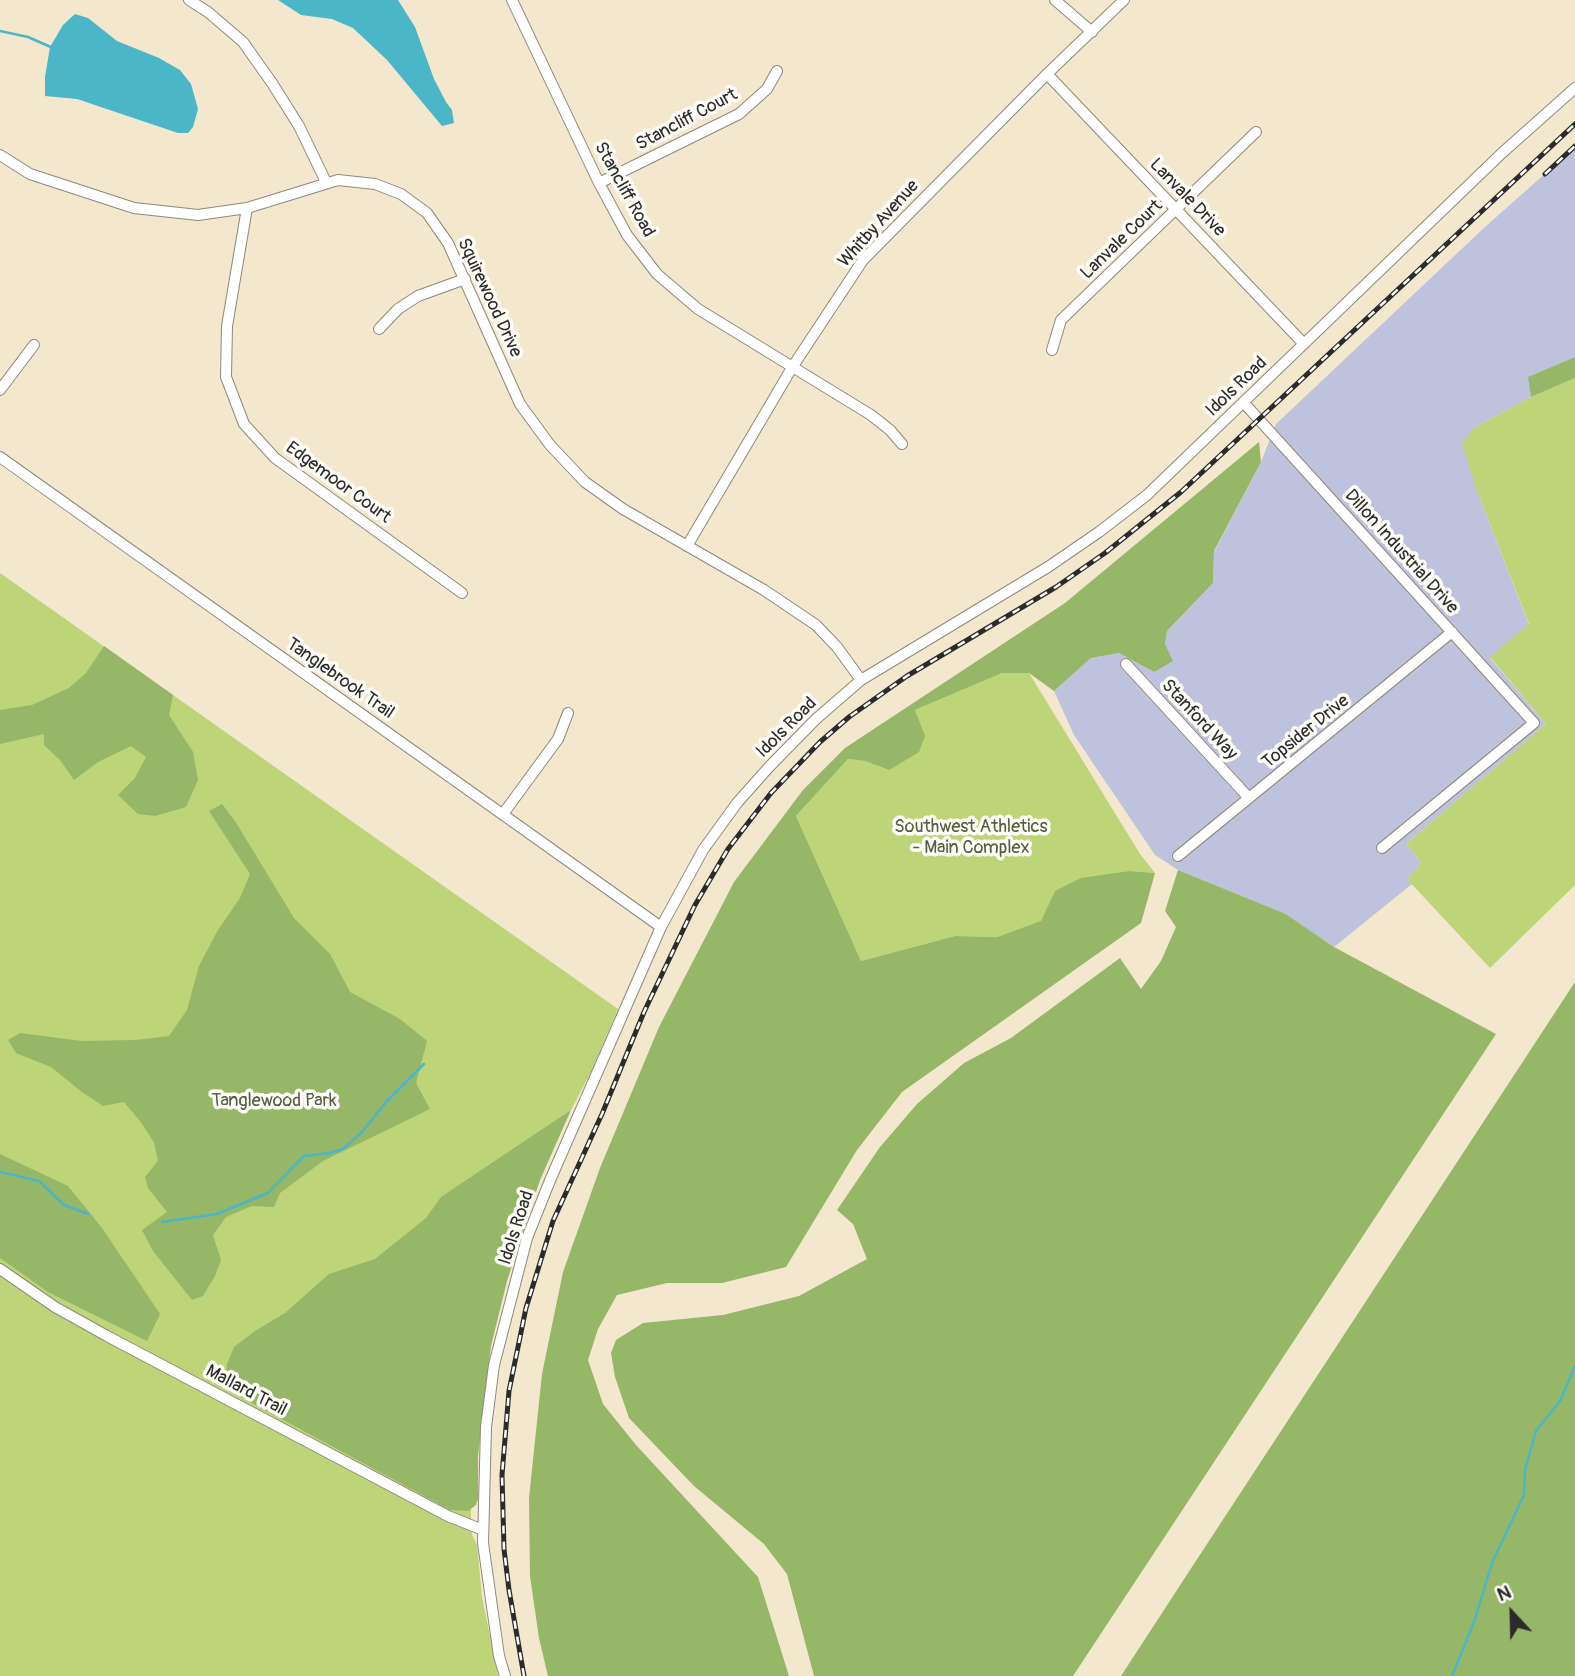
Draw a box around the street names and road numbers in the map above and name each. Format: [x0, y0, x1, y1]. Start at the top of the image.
street label: Stancliff Court [633, 84, 741, 156]
street label: Stancliff Road [589, 139, 659, 241]
street label: Lanvale Drive [1144, 154, 1230, 242]
street label: Whitby Avenue [834, 176, 924, 272]
street label: Lanvale Court [1077, 196, 1167, 284]
street label: Squirewood Drive [452, 235, 526, 361]
street label: Idols Road [1202, 353, 1272, 421]
street label: Edgemoor Court [281, 438, 395, 528]
street label: Dillon Industrial Drive [1340, 485, 1462, 619]
street label: Tanglebrook Trail [282, 634, 398, 724]
street label: Stanford Way [1156, 675, 1242, 765]
street label: Topsider Drive [1258, 690, 1354, 774]
street label: Idols Road [752, 693, 822, 763]
street label: Idols Road [495, 1188, 539, 1268]
street label: Mallard Trail [202, 1361, 290, 1421]

